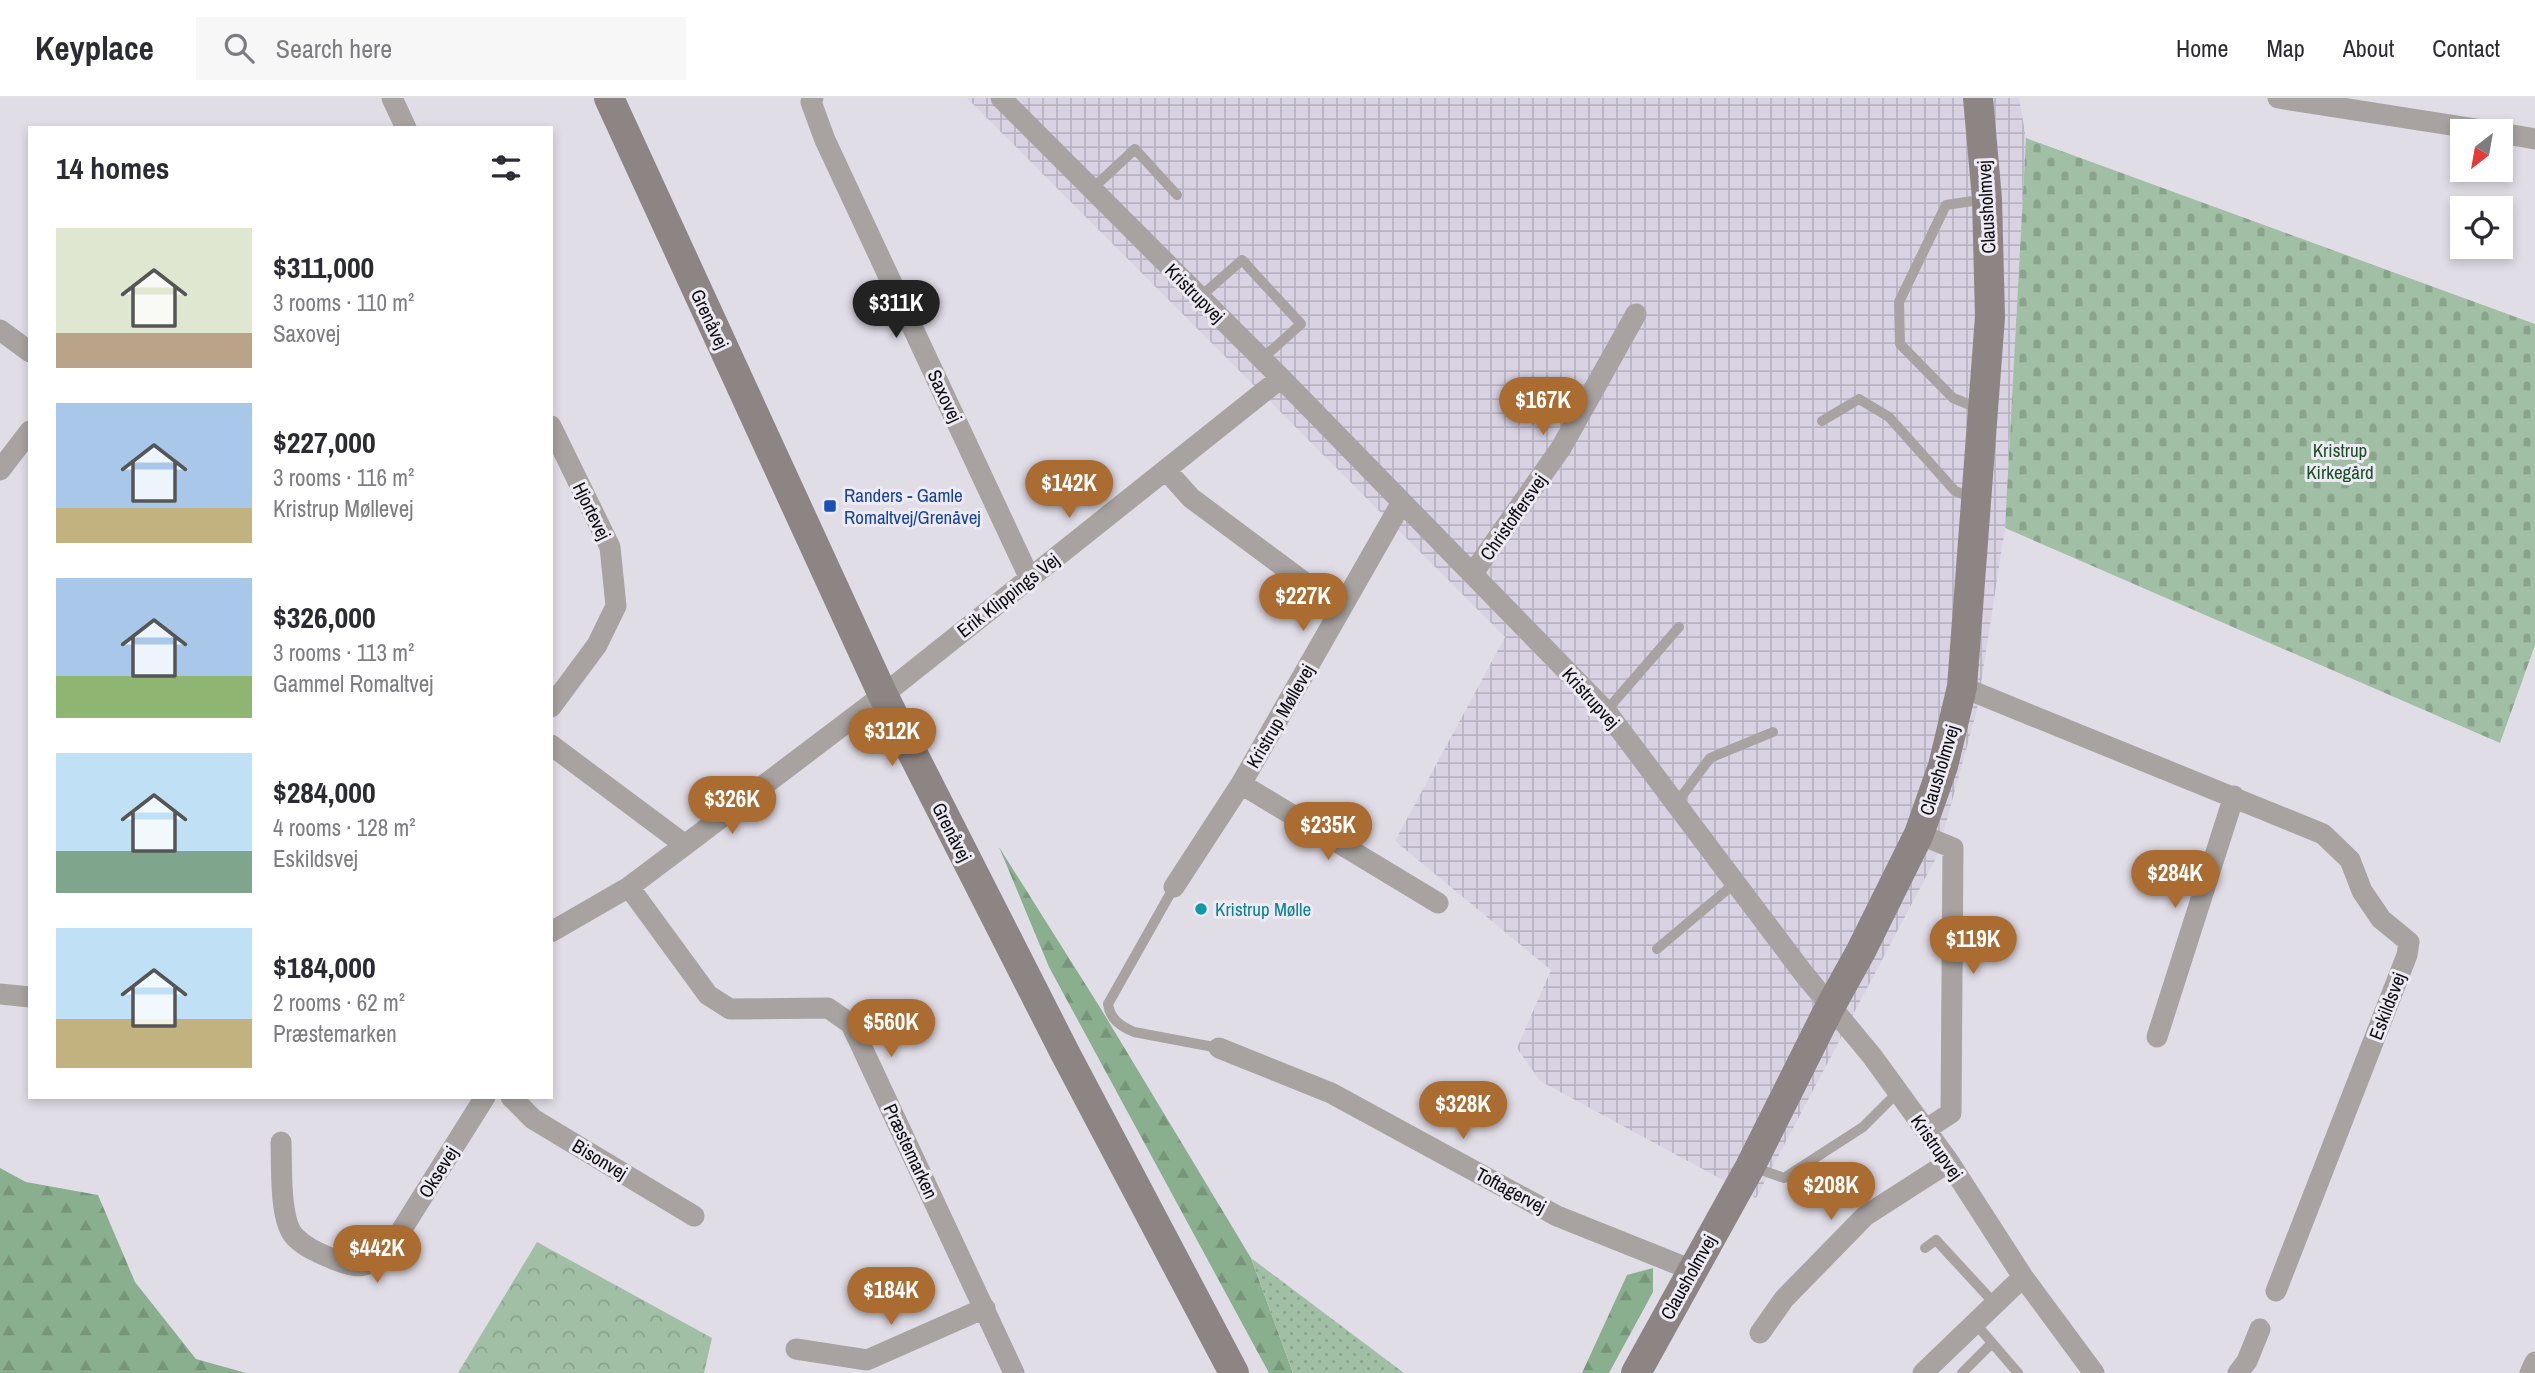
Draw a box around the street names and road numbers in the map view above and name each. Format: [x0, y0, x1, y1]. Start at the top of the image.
street label: Clausholmvej [1971, 160, 2001, 254]
street label: Kristrupvej [1159, 257, 1231, 329]
street label: Grenåvej [685, 285, 735, 353]
street label: Saxovej [922, 365, 968, 427]
street label: Christoffersvej [1474, 469, 1552, 565]
street label: Hjortevej [567, 478, 617, 544]
street label: Erik Klippings Vej [952, 547, 1064, 643]
street label: Kristrup Møllevej [1240, 659, 1320, 773]
street label: Kristrupvej [1556, 662, 1626, 734]
street label: Clausholmvej [1913, 721, 1965, 819]
street label: Grenåvej [926, 798, 978, 866]
street label: Eskildsvej [2362, 969, 2412, 1043]
street label: Præstemarken [878, 1099, 944, 1203]
street label: Kristrupvej [1905, 1109, 1969, 1185]
street label: Bisonvej [568, 1132, 632, 1186]
street label: Oksevej [412, 1141, 464, 1203]
street label: Toftagervej [1471, 1161, 1551, 1219]
street label: Clausholmvej [1654, 1230, 1722, 1324]

